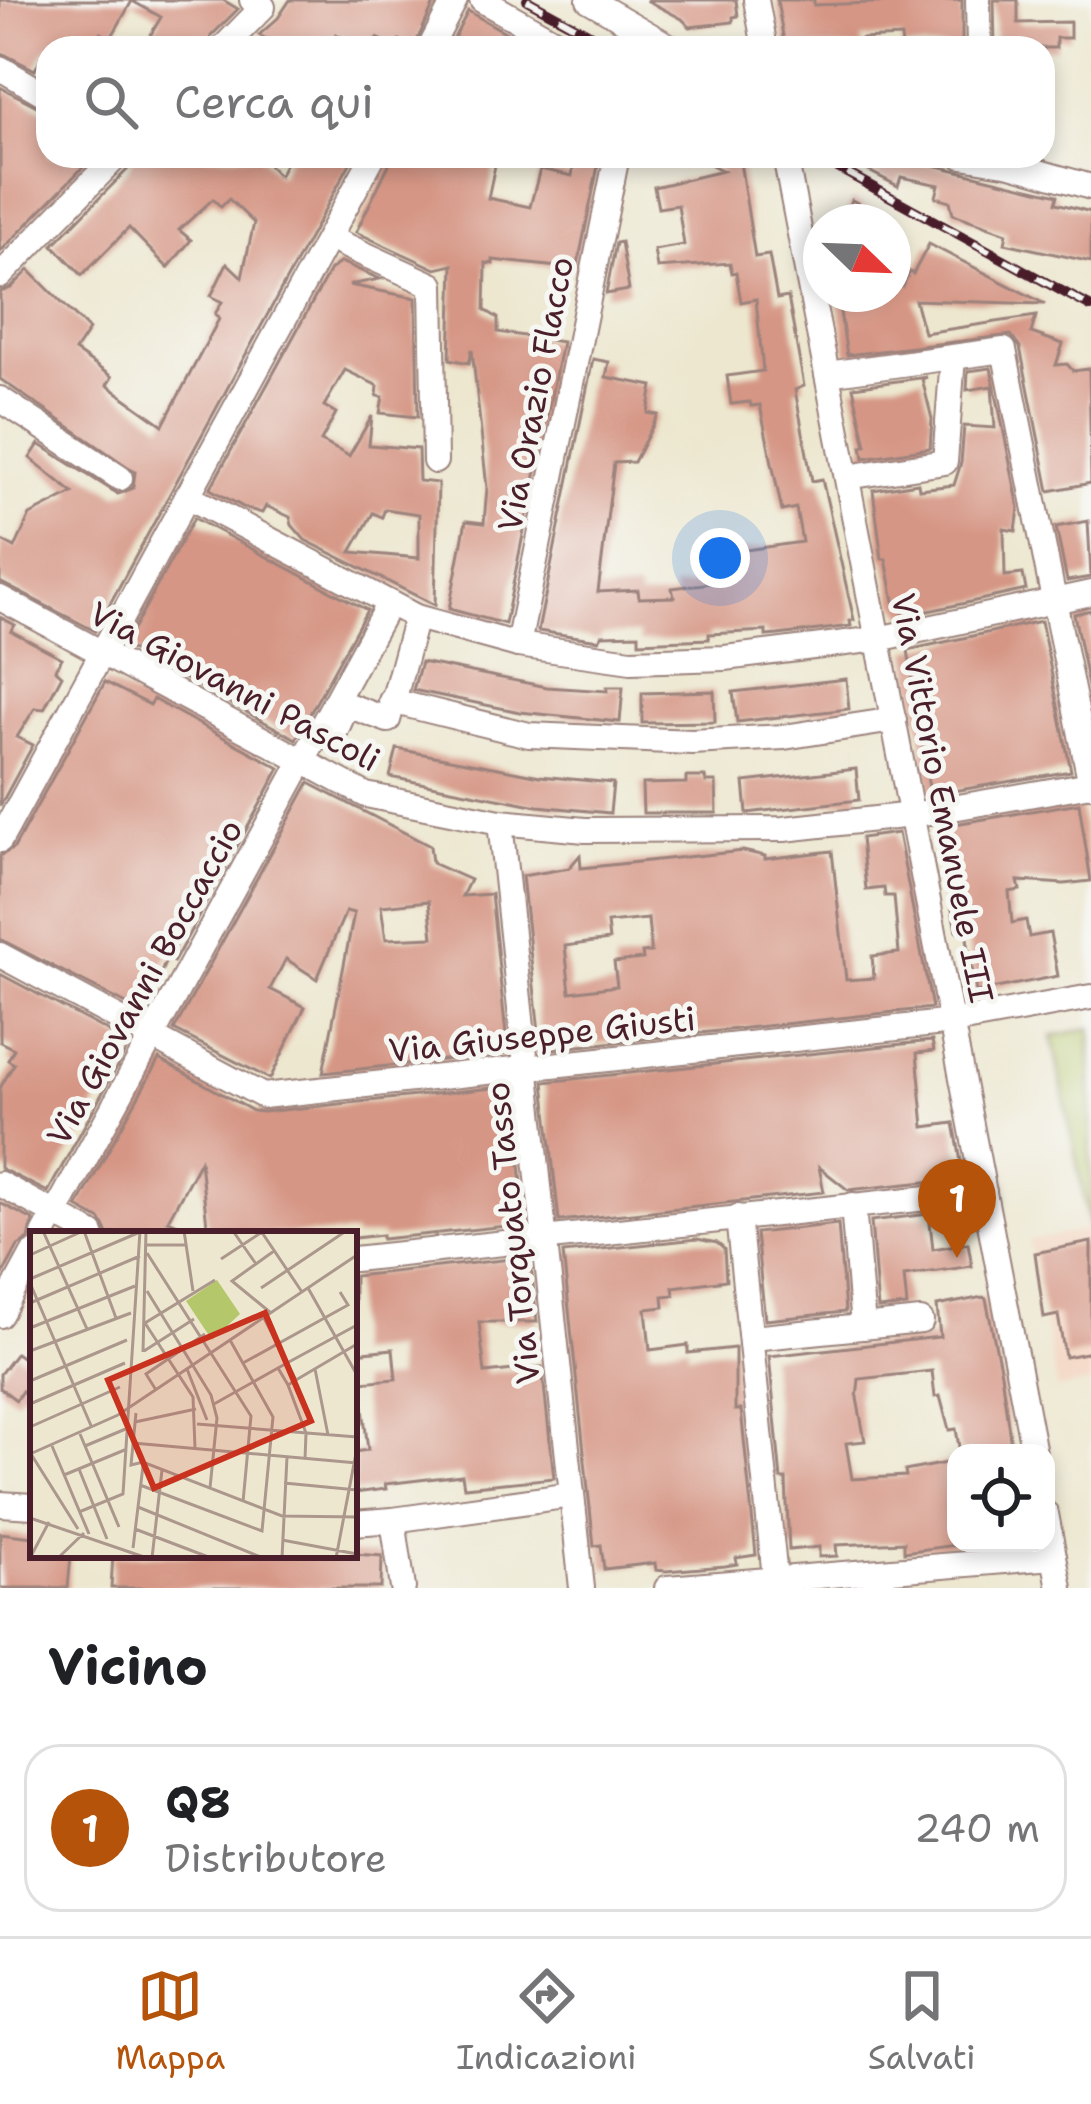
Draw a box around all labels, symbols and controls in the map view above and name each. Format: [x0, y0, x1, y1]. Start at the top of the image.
search box [36, 36, 1055, 168]
icon: search [78, 69, 144, 135]
text: Cerca qui [174, 72, 374, 132]
north arrow [803, 204, 911, 312]
street label: Via Orazio Flacco [487, 253, 584, 535]
your location [690, 528, 750, 588]
street label: Via Vittorio Emanuele III [881, 589, 1004, 1007]
street label: Via Giovanni Pascoli [81, 591, 388, 782]
street label: Via Giovanni Boccaccio [36, 811, 253, 1153]
street label: Via Giuseppe Giusti [386, 996, 698, 1073]
street label: Via Torquato Tasso [474, 1080, 551, 1386]
pin: 1 [918, 1159, 996, 1258]
inset map [30, 1231, 357, 1558]
map controls [947, 1444, 1055, 1552]
button: locate [947, 1444, 1055, 1552]
text: Vicino [48, 1632, 208, 1700]
text: Q8 [165, 1772, 231, 1832]
text: 1 [81, 1802, 99, 1854]
text: 240 m [914, 1802, 1040, 1854]
text: Distributore [165, 1832, 387, 1884]
tab: Mappa [115, 1963, 225, 2080]
tab: Indicazioni [456, 1963, 637, 2080]
tab: Salvati [868, 1963, 976, 2080]

